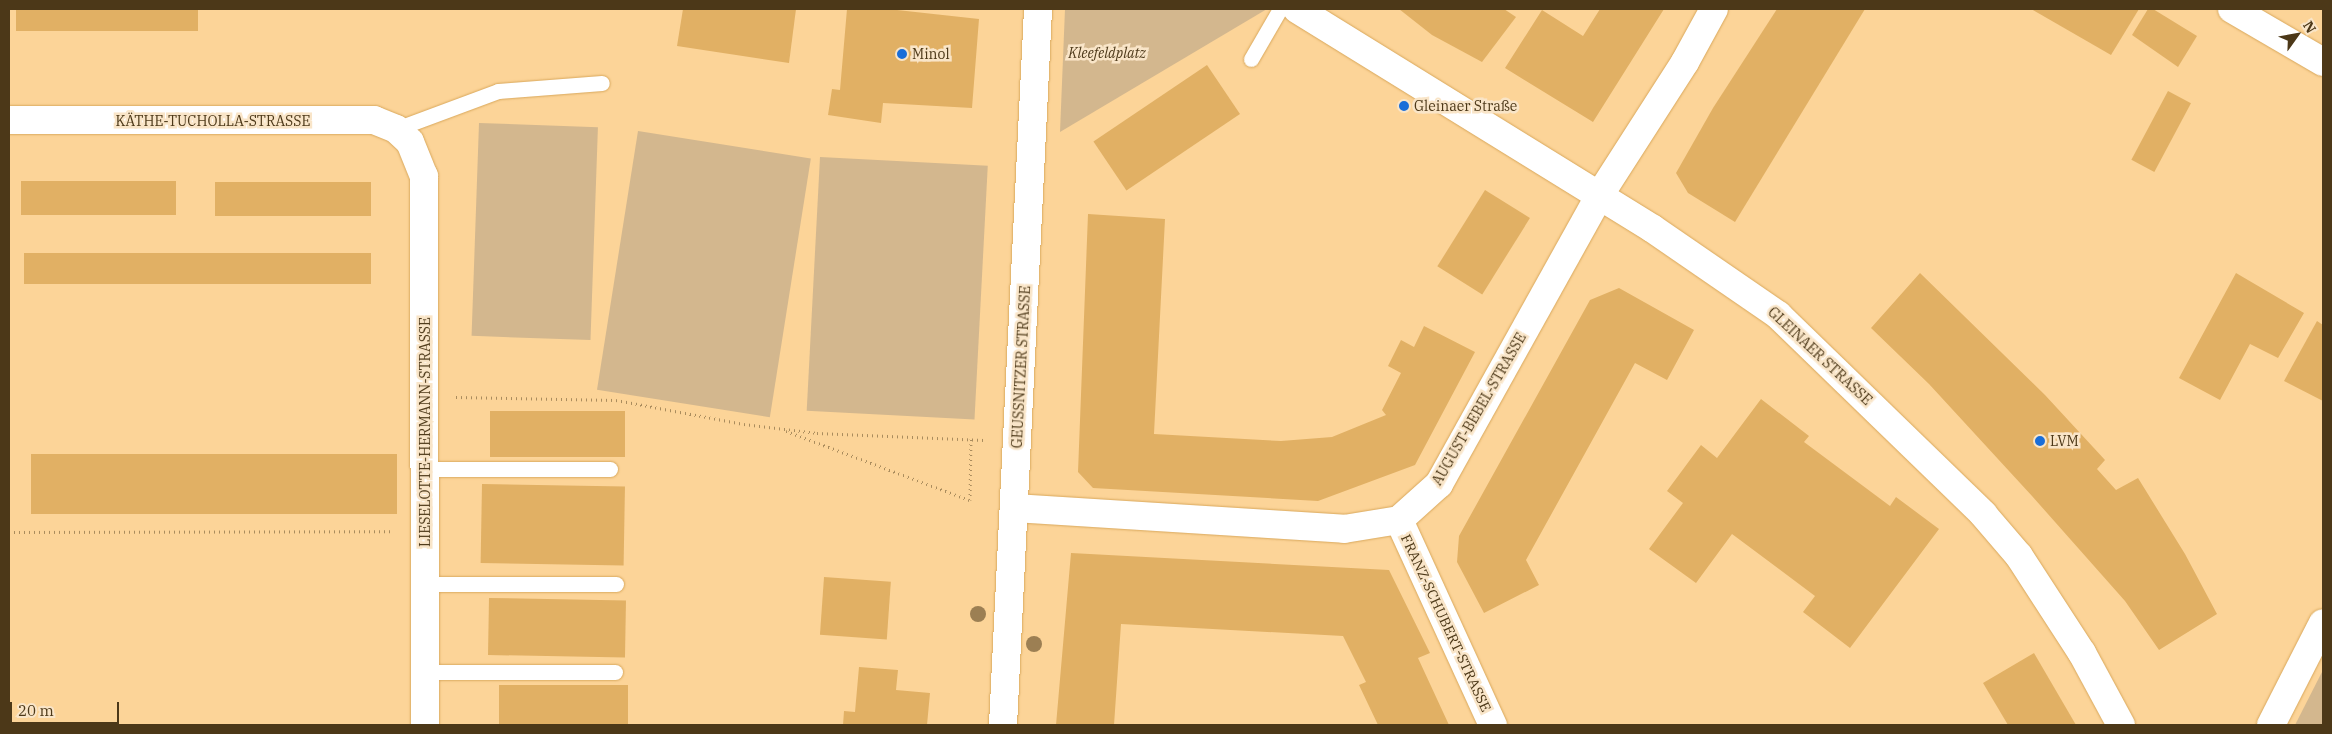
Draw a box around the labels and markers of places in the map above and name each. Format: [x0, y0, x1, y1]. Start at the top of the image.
place label: Minol [912, 46, 950, 62]
marker: Minol [896, 48, 908, 60]
place label: Gleinaer Straße [1414, 98, 1517, 114]
marker: Gleinaer Straße [1398, 100, 1410, 112]
place label: LVM [2050, 433, 2079, 449]
marker: LVM [2034, 435, 2046, 447]

